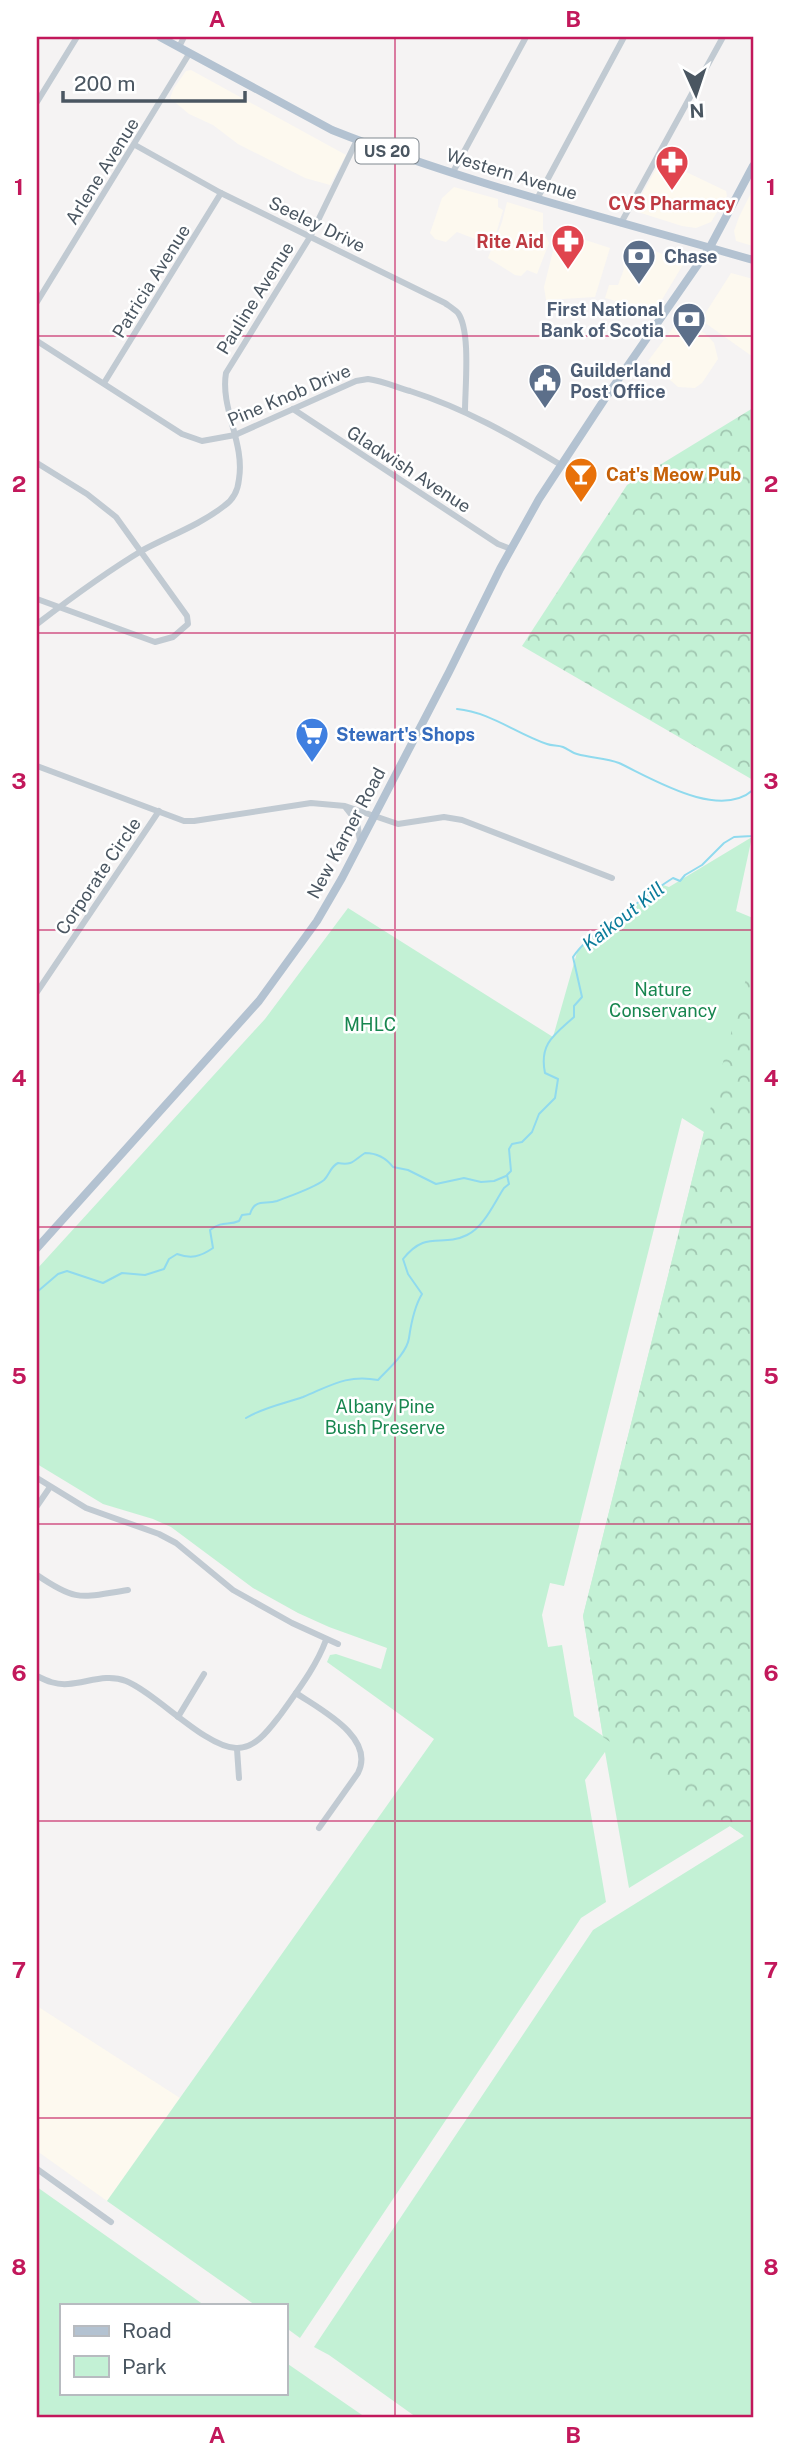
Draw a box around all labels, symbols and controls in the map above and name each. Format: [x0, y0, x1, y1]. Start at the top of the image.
text: A [209, 5, 226, 32]
text: B [565, 5, 581, 32]
scale bar [63, 60, 245, 104]
north arrow [660, 60, 730, 130]
text: 200 m [74, 71, 135, 96]
text: N [689, 100, 705, 122]
street label: Arlene Avenue [61, 114, 143, 228]
road number: US 20 [356, 139, 418, 164]
pharmacy icon: CVS Pharmacy [653, 143, 691, 192]
street label: Western Avenue [444, 144, 580, 204]
text: 1 [14, 173, 24, 200]
text: 1 [766, 173, 776, 200]
street label: Seeley Drive [265, 192, 369, 256]
place label: CVS Pharmacy [608, 193, 736, 214]
street label: Patricia Avenue [108, 220, 194, 342]
pharmacy icon: Rite Aid [549, 222, 587, 271]
place label: Rite Aid [476, 231, 544, 252]
bank icon: Chase [620, 237, 658, 286]
street label: Pauline Avenue [212, 238, 298, 358]
place label: Chase [664, 246, 718, 267]
place label: First National Bank of Scotia [540, 299, 664, 341]
bank icon: First National Bank of Scotia [670, 300, 708, 349]
street label: Pine Knob Drive [224, 360, 354, 430]
place label: Guilderland Post Office [570, 360, 671, 402]
public building icon: Guilderland Post Office [526, 361, 564, 410]
street label: Gladwish Avenue [343, 421, 475, 517]
bar icon: Cat's Meow Pub [562, 455, 600, 504]
place label: Cat's Meow Pub [606, 464, 741, 485]
text: 2 [12, 470, 26, 497]
text: 2 [764, 470, 778, 497]
supermarket icon: Stewart's Shops [293, 715, 331, 764]
place label: Stewart's Shops [336, 724, 475, 745]
street label: New Karner Road [303, 764, 389, 902]
text: 3 [11, 767, 27, 794]
text: 3 [763, 767, 779, 794]
street label: Corporate Circle [51, 813, 145, 939]
water label: Kaikout Kill [578, 877, 668, 955]
park label: Nature Conservancy [609, 979, 717, 1021]
park label: MHLC [344, 1014, 396, 1035]
text: 4 [11, 1064, 27, 1091]
text: 4 [763, 1064, 779, 1091]
text: 5 [11, 1362, 27, 1389]
text: 5 [763, 1362, 779, 1389]
park label: Albany Pine Bush Preserve [325, 1396, 445, 1438]
text: 6 [11, 1659, 27, 1686]
text: 6 [763, 1659, 779, 1686]
text: 7 [12, 1956, 26, 1983]
text: 7 [764, 1956, 778, 1983]
text: 8 [11, 2253, 27, 2280]
text: 8 [763, 2253, 779, 2280]
legend [60, 2304, 287, 2394]
text: Road [122, 2318, 172, 2343]
text: Park [122, 2354, 167, 2379]
text: A [209, 2421, 226, 2448]
text: B [565, 2421, 581, 2448]

